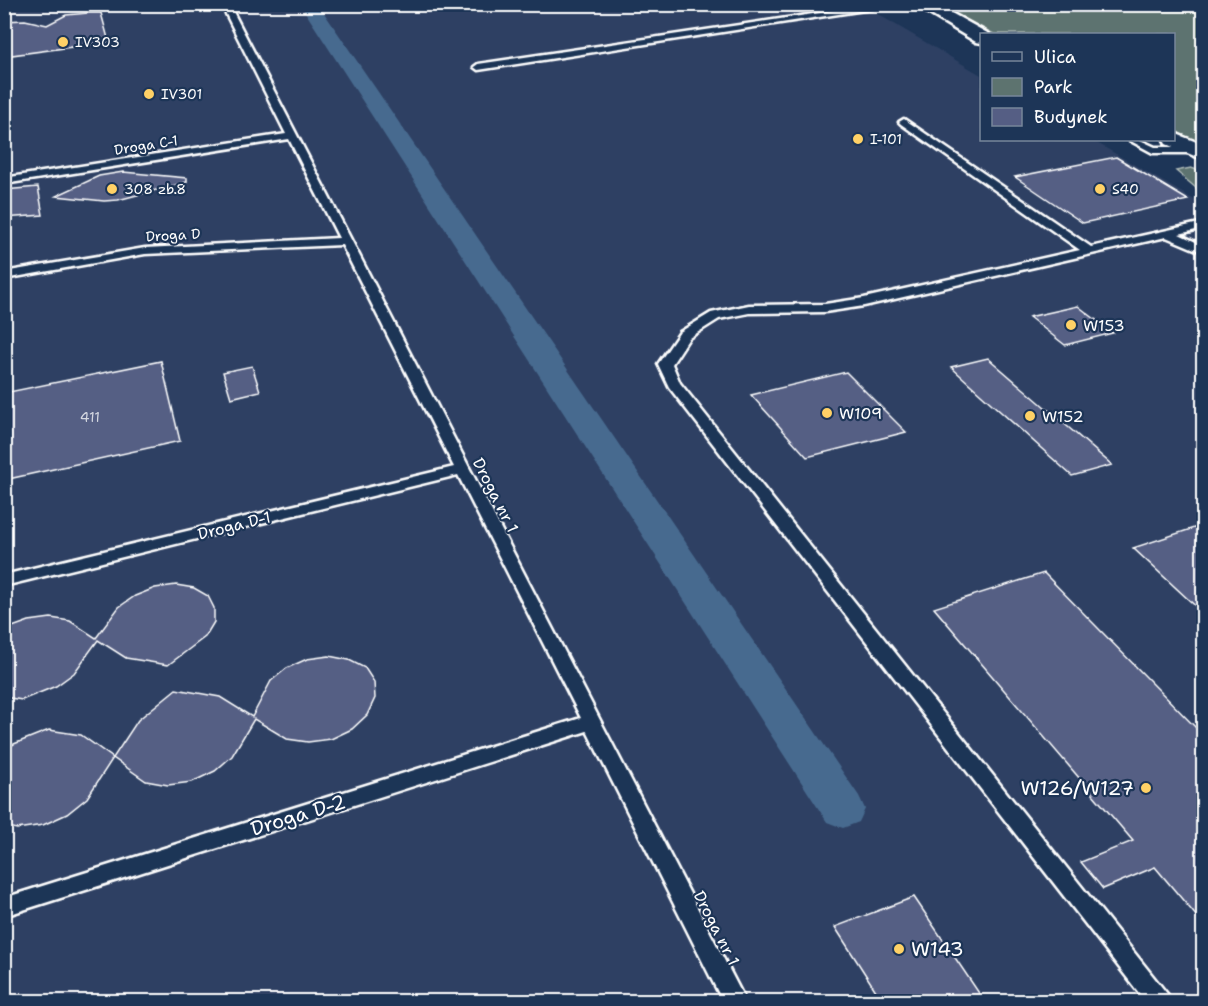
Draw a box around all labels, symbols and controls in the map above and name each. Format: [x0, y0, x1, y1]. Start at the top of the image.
place label: IV303 [75, 33, 120, 51]
legend [980, 33, 1175, 141]
marker: IV303 [56, 35, 70, 49]
text: Ulica [1034, 45, 1076, 69]
text: Park [1034, 75, 1073, 99]
place label: IV301 [161, 85, 202, 103]
marker: IV301 [142, 87, 156, 101]
text: Budynek [1034, 105, 1108, 129]
place label: I-101 [870, 130, 902, 148]
street label: Droga C-1 [113, 131, 179, 159]
marker: I-101 [851, 132, 865, 146]
place label: 308 zb.8 [124, 180, 186, 198]
place label: S40 [1112, 180, 1139, 198]
marker: 308 zb.8 [105, 182, 119, 196]
marker: S40 [1093, 182, 1107, 196]
street label: Droga D [145, 225, 201, 245]
place label: W153 [1083, 315, 1125, 336]
marker: W153 [1064, 318, 1078, 332]
place label: W109 [839, 403, 882, 424]
marker: W109 [820, 406, 834, 420]
place label: W152 [1042, 406, 1084, 427]
house number: 411 [80, 408, 100, 426]
marker: W152 [1023, 409, 1037, 423]
street label: Droga nr 1 [468, 454, 523, 536]
street label: Droga D-1 [195, 506, 273, 545]
place label: W126/W127 [1020, 775, 1134, 801]
marker: W126/W127 [1139, 781, 1153, 795]
street label: Droga D-2 [247, 788, 349, 842]
street label: Droga nr 1 [689, 887, 744, 969]
place label: W143 [911, 936, 964, 962]
marker: W143 [892, 942, 906, 956]

